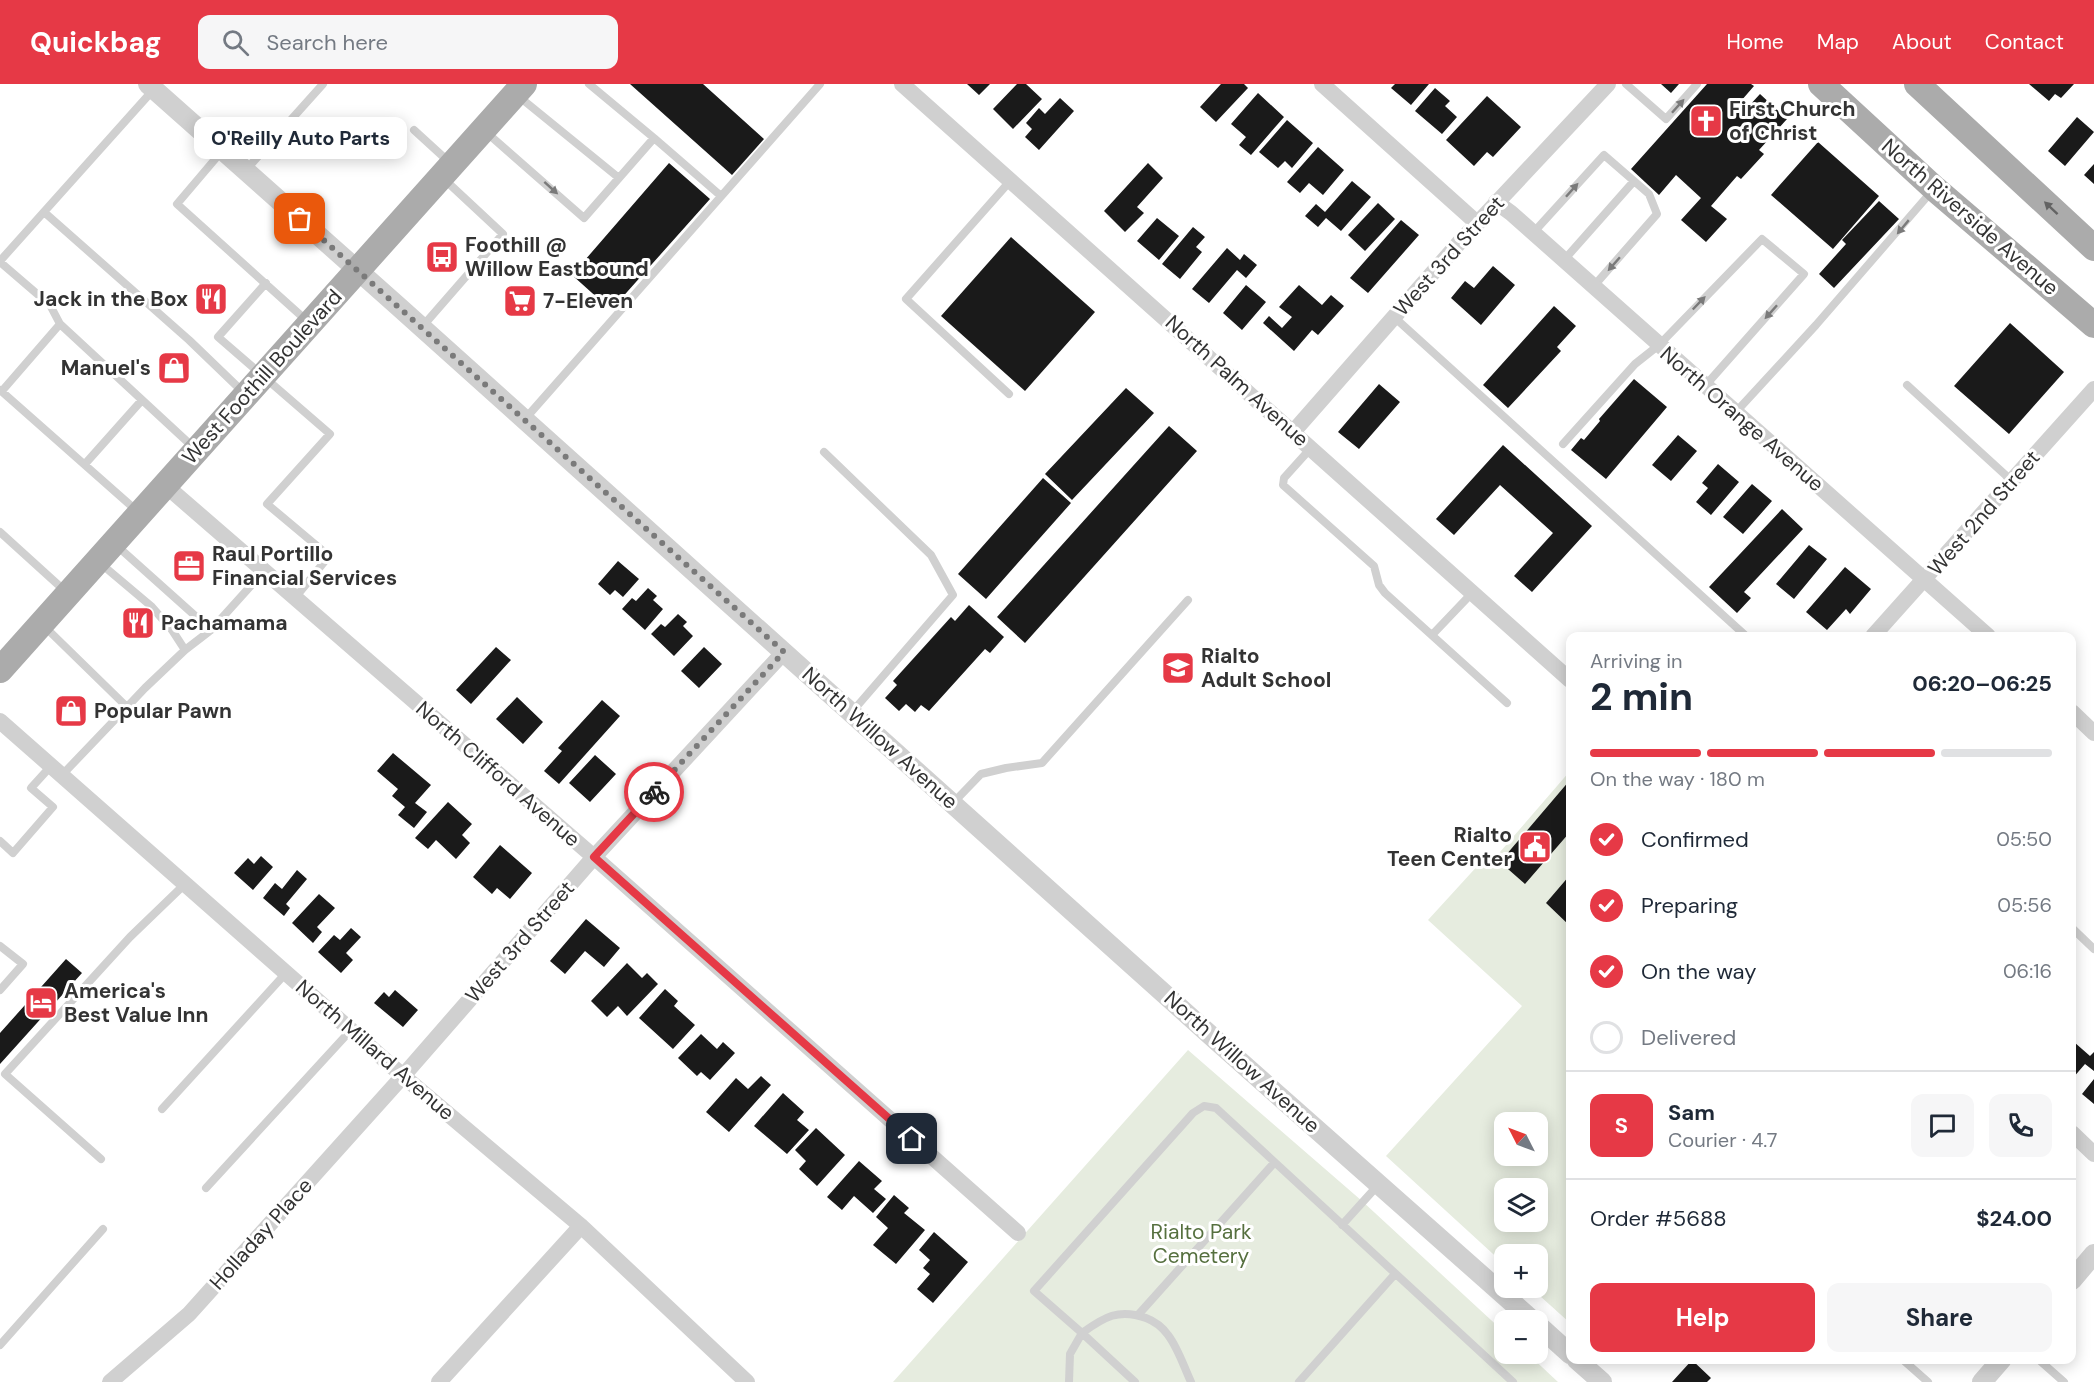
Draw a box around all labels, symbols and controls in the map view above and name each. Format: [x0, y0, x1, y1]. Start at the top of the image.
search box [198, 15, 618, 69]
text: Quickbag [30, 24, 162, 61]
icon: search [219, 26, 252, 59]
text: Search here [267, 28, 388, 57]
text: Home [1726, 28, 1784, 56]
text: Map [1817, 28, 1859, 56]
text: About [1892, 28, 1952, 56]
text: Contact [1985, 28, 2064, 56]
place label: First Church of Christ [1729, 95, 1855, 147]
one-way arrow [1671, 99, 1684, 114]
church icon: First Church of Christ [1688, 103, 1724, 139]
callout: O'Reilly Auto Parts [194, 117, 406, 159]
text: O'Reilly Auto Parts [211, 125, 390, 151]
street label: North Riverside Avenue [1876, 132, 2065, 302]
one-way arrow [543, 181, 558, 194]
one-way arrow [1565, 183, 1578, 198]
street label: West 3rd Street [1387, 190, 1511, 322]
pin [274, 193, 325, 244]
icon: bag [283, 202, 316, 235]
one-way arrow [2044, 202, 2059, 215]
one-way arrow [1896, 219, 1909, 235]
place label: Foothill @ Willow Eastbound [465, 231, 649, 283]
bus stop icon: Foothill @ Willow Eastbound [424, 239, 460, 275]
one-way arrow [1607, 256, 1620, 272]
restaurant icon: Jack in the Box [193, 281, 229, 317]
street label: West Foothill Boulevard [176, 283, 348, 471]
supermarket icon: 7-Eleven [502, 283, 538, 319]
place label: Jack in the Box [34, 285, 188, 313]
place label: 7-Eleven [543, 287, 633, 315]
one-way arrow [1692, 297, 1706, 311]
one-way arrow [1765, 304, 1778, 319]
street label: North Palm Avenue [1159, 309, 1315, 453]
street label: North Orange Avenue [1654, 340, 1830, 498]
shop icon: Manuel's [156, 350, 192, 386]
place label: Manuel's [61, 354, 151, 382]
street label: West 2nd Street [1922, 444, 2046, 582]
place label: Raul Portillo Financial Services [212, 540, 397, 592]
office icon: Raul Portillo Financial Services [171, 548, 207, 584]
restaurant icon: Pachamama [120, 605, 156, 641]
place label: Pachamama [161, 609, 288, 637]
place label: Rialto Adult School [1201, 642, 1331, 694]
text: Arriving in [1590, 648, 1682, 674]
school or university icon: Rialto Adult School [1160, 650, 1196, 686]
street label: North Willow Avenue [796, 661, 964, 815]
text: 06:20–06:25 [1912, 669, 2052, 698]
text: 2 min [1590, 671, 1693, 722]
shop icon: Popular Pawn [53, 693, 89, 729]
street label: North Clifford Avenue [410, 695, 586, 853]
place label: Popular Pawn [94, 697, 232, 725]
courier [624, 762, 684, 822]
text: On the way · 180 m [1590, 766, 1765, 792]
icon: bike [638, 776, 671, 809]
place label: Rialto Teen Center [1387, 821, 1512, 873]
icon: check [1590, 823, 1623, 856]
text: Confirmed [1641, 825, 1749, 854]
text: 05:50 [1996, 826, 2052, 852]
public building icon: Rialto Teen Center [1517, 829, 1553, 865]
street label: West 3rd Street [459, 875, 581, 1009]
icon: check [1590, 889, 1623, 922]
text: Preparing [1641, 891, 1738, 920]
text: 05:56 [1997, 892, 2052, 918]
icon: check [1590, 955, 1623, 988]
text: On the way [1641, 957, 1756, 986]
text: 06:16 [2003, 958, 2052, 984]
street label: North Millard Avenue [290, 973, 460, 1127]
place label: America's Best Value Inn [64, 977, 208, 1029]
hotel icon: America's Best Value Inn [23, 985, 59, 1021]
street label: North Willow Avenue [1158, 985, 1326, 1139]
text: Delivered [1641, 1023, 1736, 1052]
button: chat [1911, 1094, 1974, 1157]
button: phone [1989, 1094, 2052, 1157]
text: Sam [1668, 1098, 1715, 1127]
text: S [1615, 1111, 1628, 1140]
north arrow [1494, 1112, 1548, 1166]
map controls [1494, 1112, 1548, 1364]
pin [886, 1113, 937, 1164]
icon: home [895, 1122, 928, 1155]
text: Courier · 4.7 [1668, 1127, 1777, 1153]
street label: Holladay Place [203, 1172, 319, 1296]
button: layers [1494, 1178, 1548, 1232]
text: Order #5688 [1590, 1204, 1727, 1233]
text: $24.00 [1976, 1204, 2052, 1233]
park label: Rialto Park Cemetery [1150, 1218, 1252, 1270]
button: + [1494, 1244, 1548, 1298]
button: Help [1590, 1283, 1815, 1352]
button: Share [1827, 1283, 2052, 1352]
button: − [1494, 1310, 1548, 1364]

